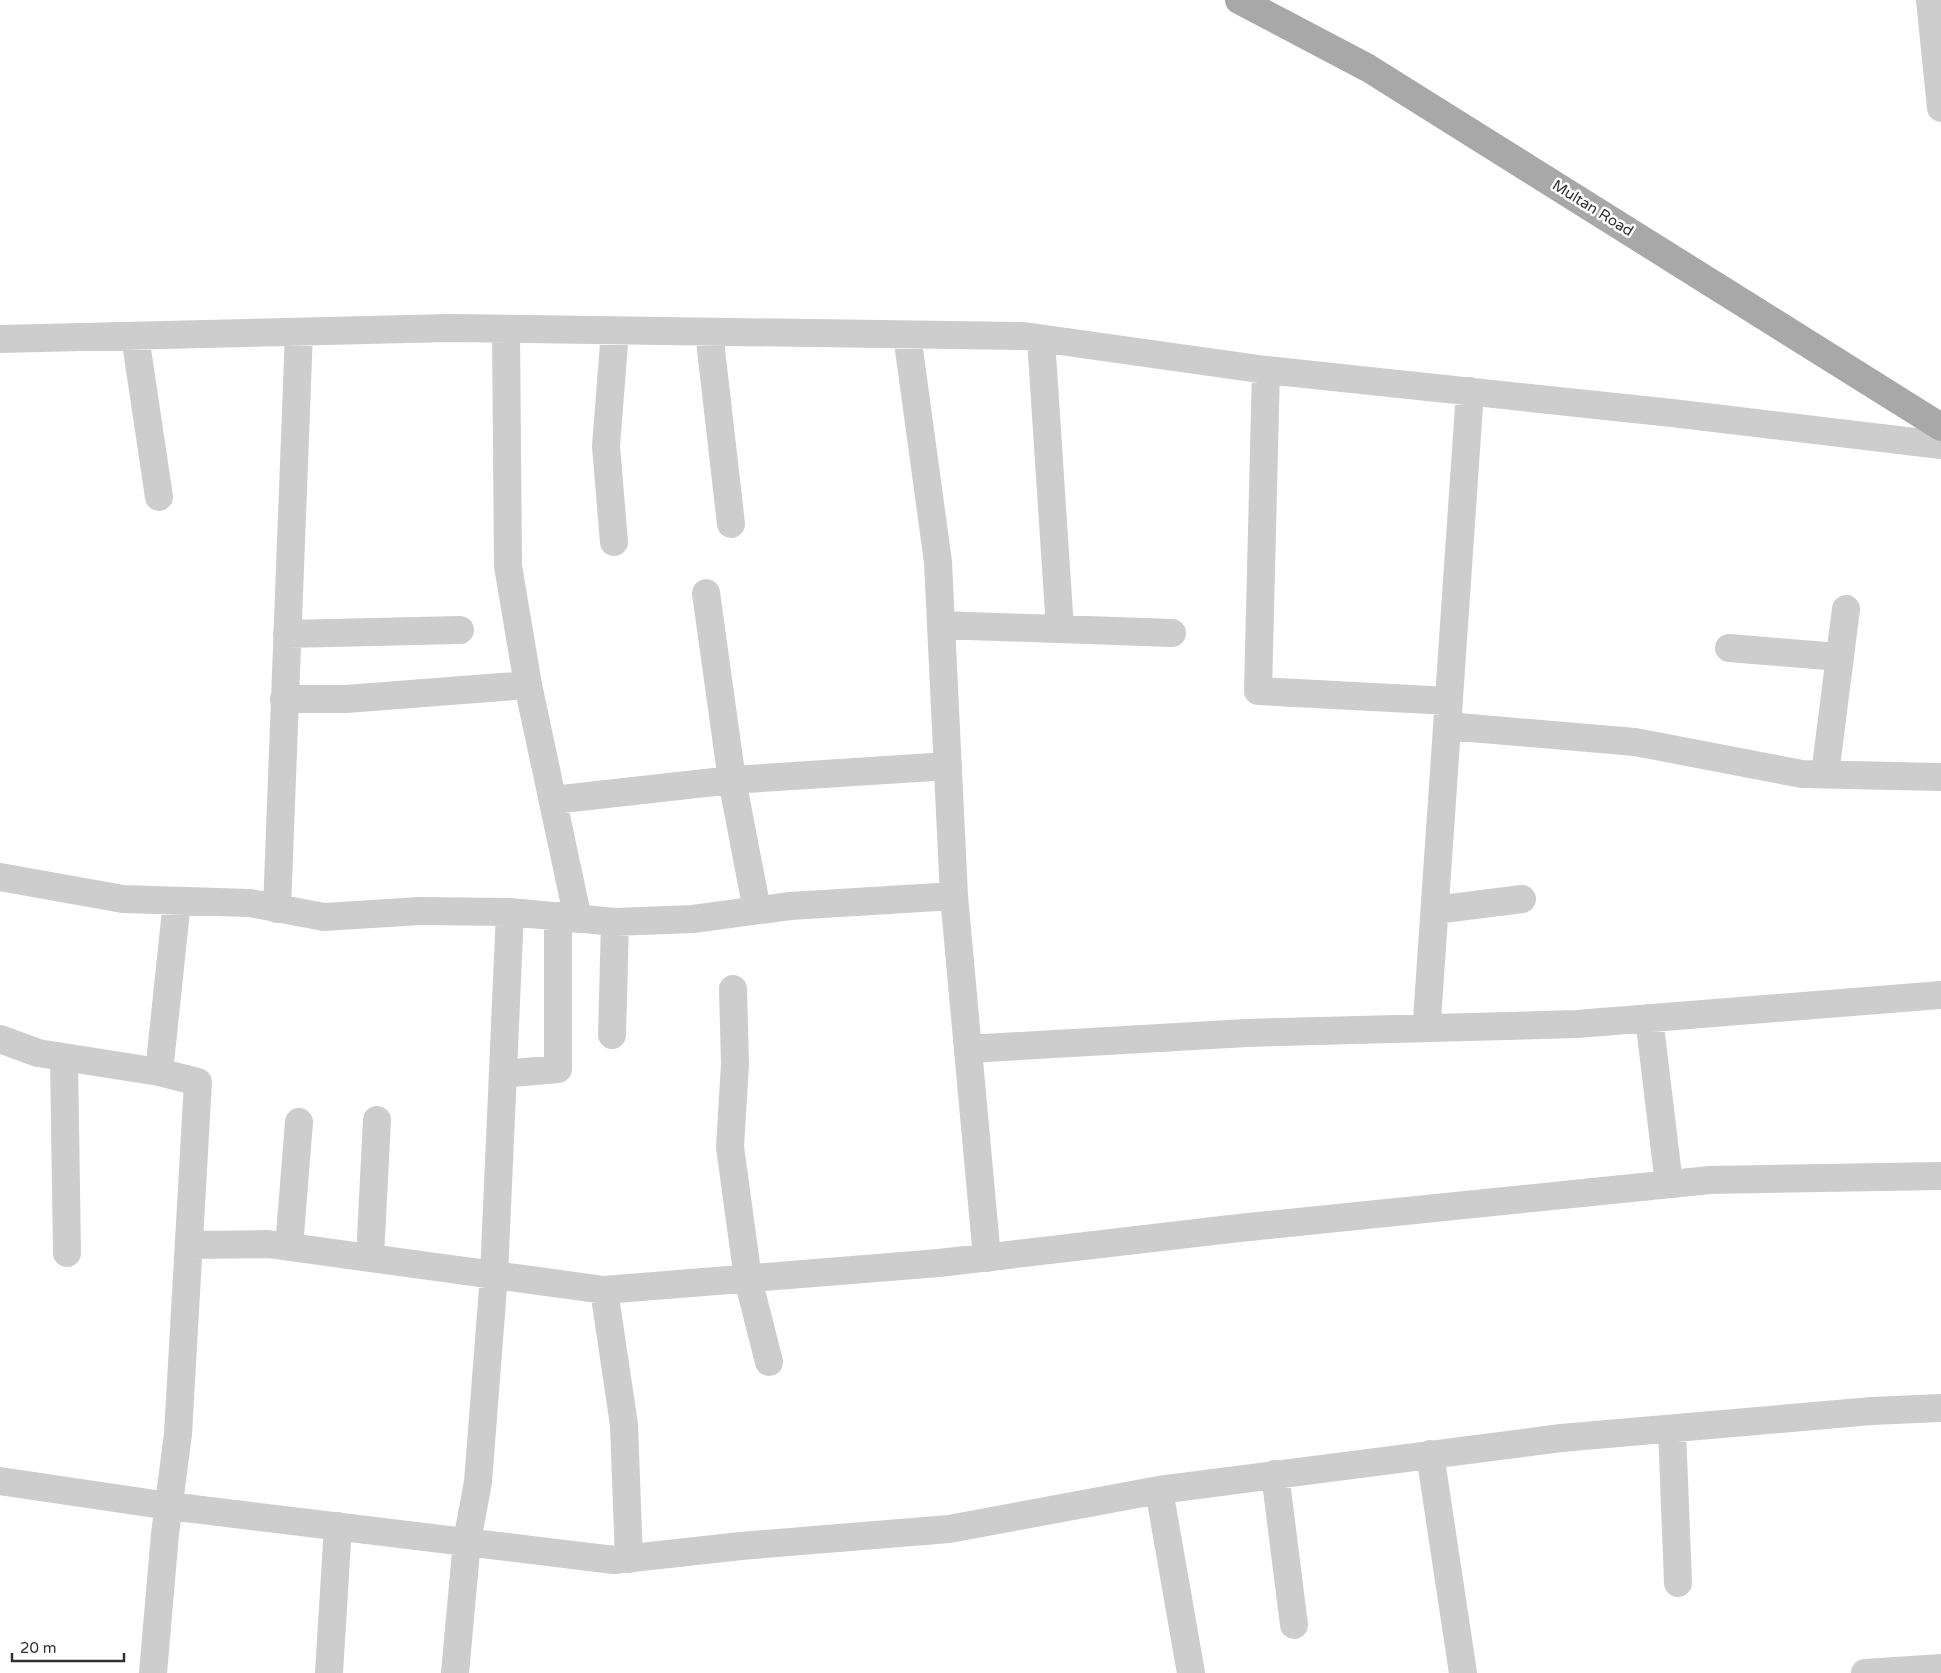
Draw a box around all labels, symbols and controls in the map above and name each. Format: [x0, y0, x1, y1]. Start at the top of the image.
street label: Multan Road [1549, 176, 1637, 240]
scale bar [12, 1630, 125, 1662]
text: 20 m [20, 1639, 57, 1657]

